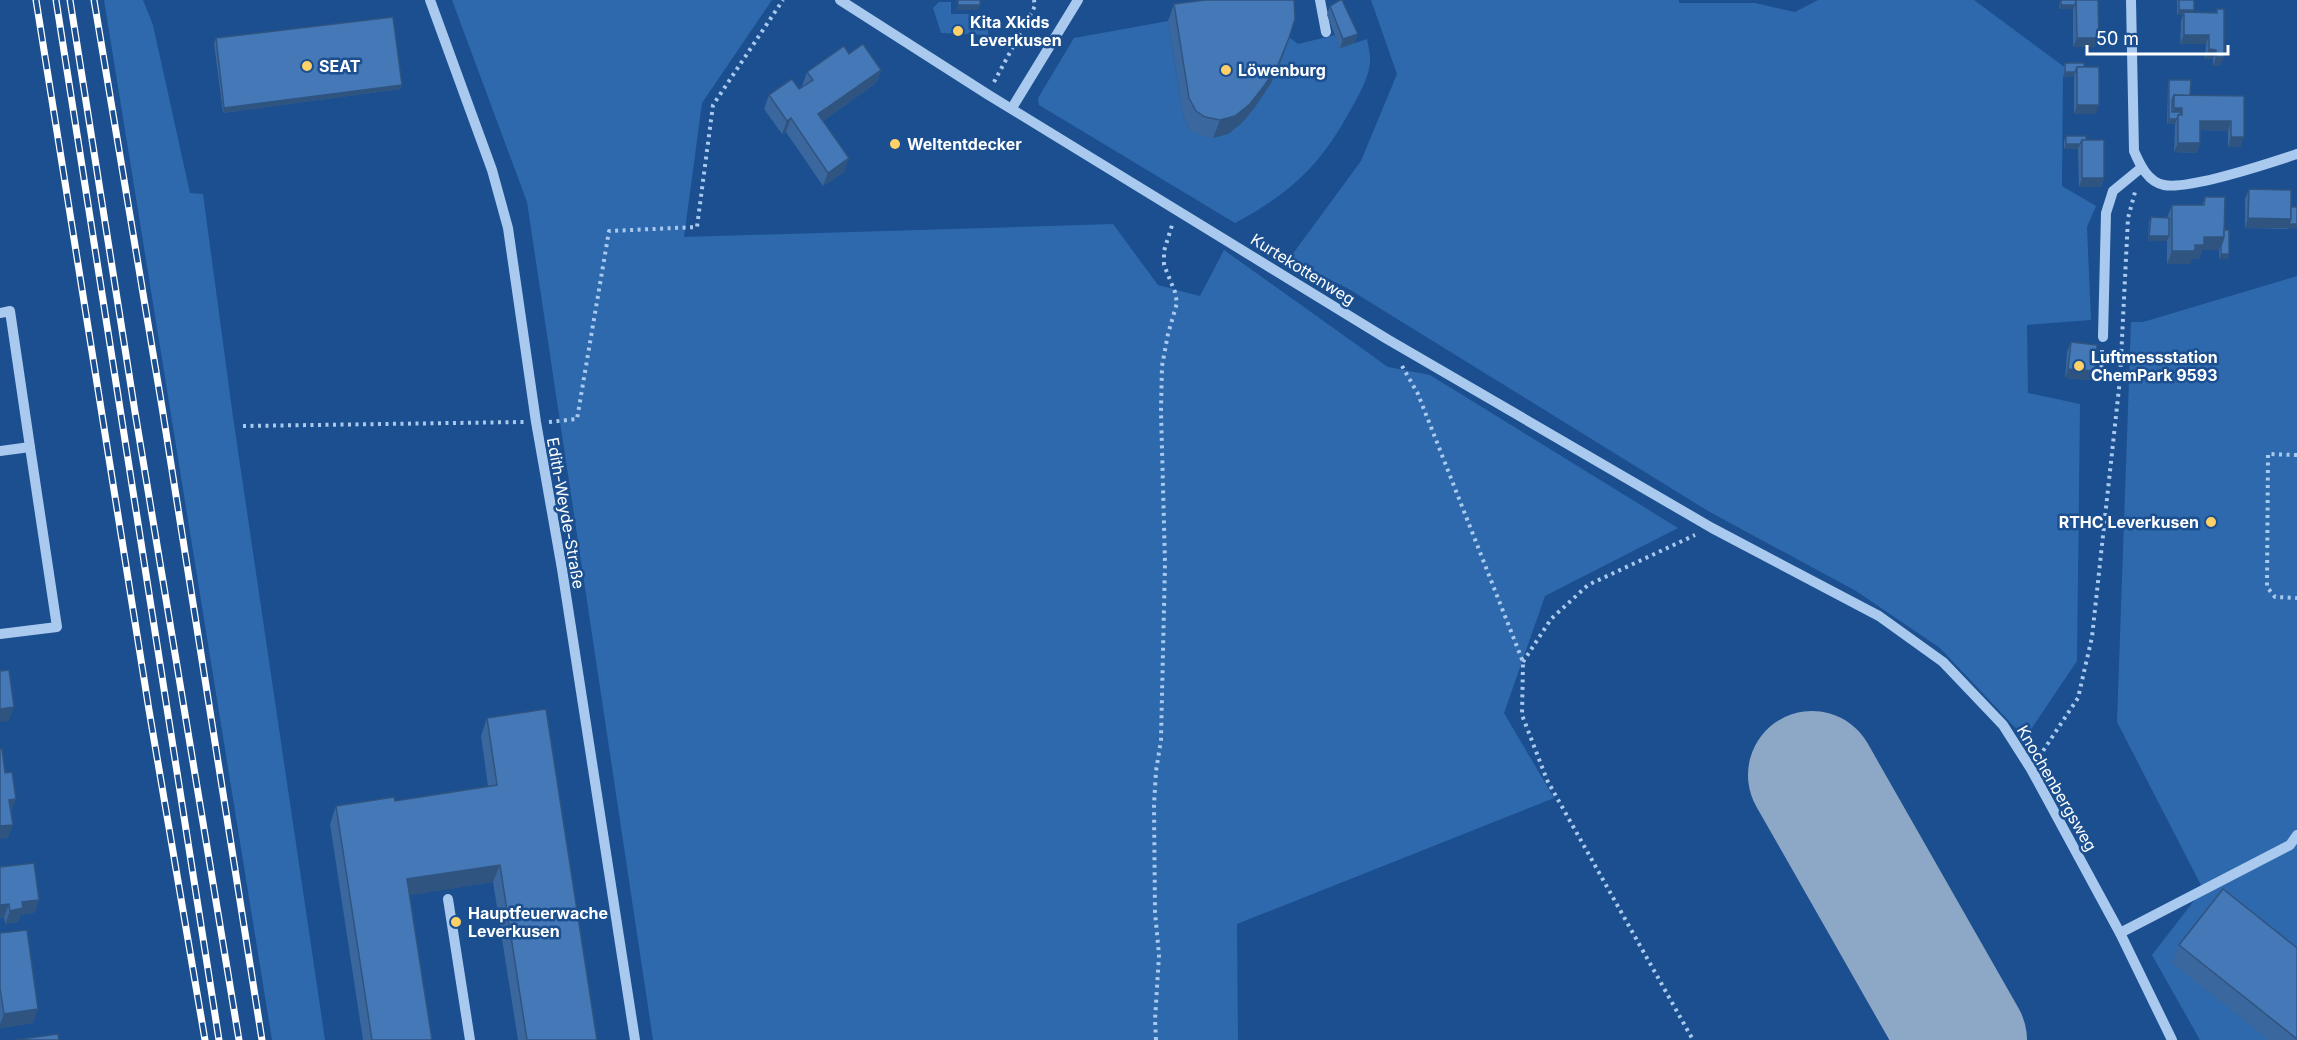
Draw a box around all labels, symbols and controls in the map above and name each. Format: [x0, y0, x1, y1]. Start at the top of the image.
place label: Kita Xkids Leverkusen [970, 12, 1062, 50]
scale bar [2087, 18, 2228, 56]
marker: Kita Xkids Leverkusen [951, 24, 965, 38]
text: 50 m [2096, 28, 2139, 49]
place label: SEAT [319, 56, 361, 76]
marker: SEAT [300, 59, 314, 73]
place label: Löwenburg [1238, 60, 1326, 80]
marker: Löwenburg [1219, 63, 1233, 77]
place label: Weltentdecker [907, 134, 1022, 154]
marker: Weltentdecker [888, 137, 902, 151]
street label: Kurtekottenweg [1247, 229, 1359, 309]
place label: Luftmessstation ChemPark 9593 [2091, 347, 2218, 385]
marker: Luftmessstation ChemPark 9593 [2072, 359, 2086, 373]
street label: Edith-Weyde-Straße [543, 436, 589, 590]
place label: RTHC Leverkusen [2059, 512, 2199, 532]
marker: RTHC Leverkusen [2204, 515, 2218, 529]
street label: Knochenbergsweg [2013, 721, 2101, 855]
place label: Hauptfeuerwache Leverkusen [468, 903, 608, 941]
marker: Hauptfeuerwache Leverkusen [449, 915, 463, 929]

